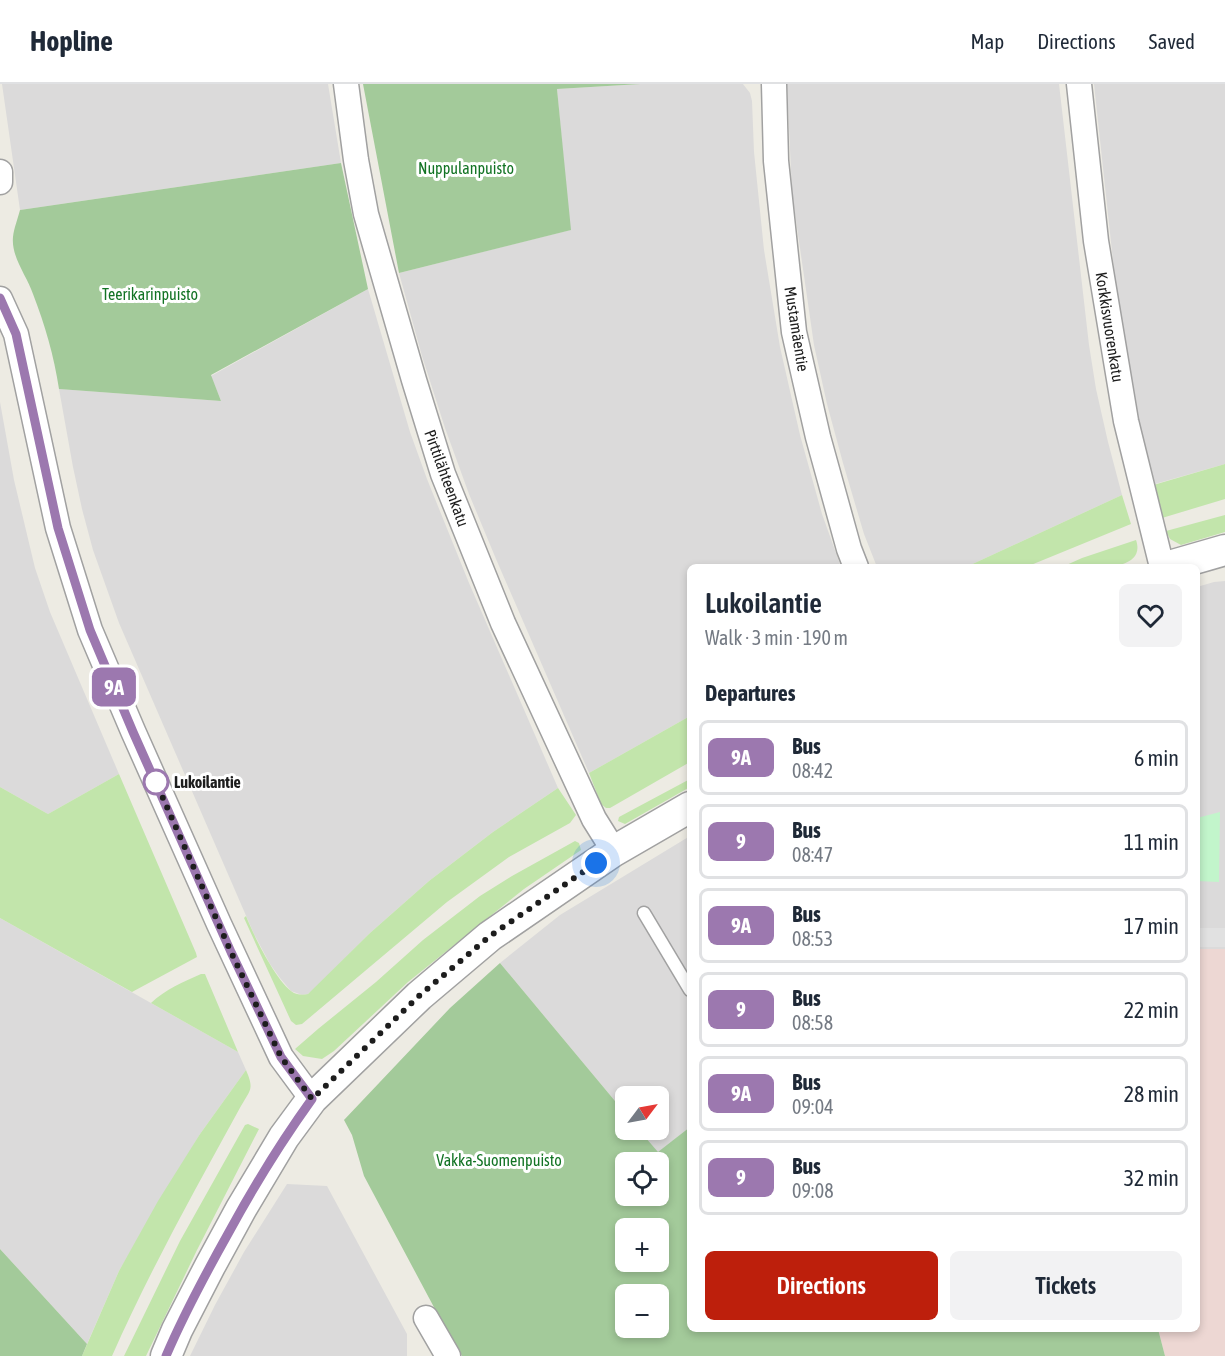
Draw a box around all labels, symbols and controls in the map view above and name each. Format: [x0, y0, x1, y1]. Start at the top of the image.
text: Hopline [30, 25, 113, 57]
text: Map [970, 29, 1004, 53]
text: Directions [1037, 29, 1116, 53]
text: Saved [1149, 29, 1195, 53]
park label: Nuppulanpuisto [418, 159, 514, 178]
street label: Korkkisvuorenkatu [1092, 271, 1128, 383]
park label: Teerikarinpuisto [102, 285, 198, 304]
street label: Mustamäentie [781, 285, 813, 373]
street label: Pirttilähteenkatu [421, 427, 473, 529]
button: heart [1119, 584, 1182, 647]
text: Lukoilantie [705, 587, 822, 619]
text: Walk · 3 min · 190 m [705, 626, 848, 649]
line badge: 9A [87, 668, 141, 706]
text: 9A [104, 675, 124, 699]
text: Departures [705, 680, 795, 706]
text: Bus [792, 733, 821, 759]
text: 9A [731, 745, 751, 769]
text: 6 min [1134, 745, 1179, 771]
text: 08:42 [792, 759, 833, 782]
marker: Lukoilantie [143, 769, 169, 795]
place label: Lukoilantie [174, 773, 241, 791]
text: Bus [792, 817, 821, 843]
text: 9 [736, 829, 746, 853]
text: 11 min [1124, 829, 1179, 855]
text: 08:47 [792, 843, 833, 866]
your location [581, 848, 611, 878]
text: Bus [792, 901, 821, 927]
text: 9A [731, 913, 751, 937]
text: 17 min [1124, 913, 1179, 939]
text: 08:53 [792, 927, 833, 950]
text: Bus [792, 985, 821, 1011]
text: 9 [736, 997, 746, 1021]
text: 22 min [1124, 997, 1179, 1023]
text: 08:58 [792, 1011, 833, 1034]
text: Bus [792, 1069, 821, 1095]
text: 9A [731, 1081, 751, 1105]
text: 28 min [1124, 1081, 1179, 1107]
north arrow [615, 1086, 669, 1140]
map controls [615, 1086, 669, 1338]
text: 09:04 [792, 1095, 834, 1118]
park label: Vakka-Suomenpuisto [436, 1151, 562, 1170]
button: locate [615, 1152, 669, 1206]
text: Bus [792, 1153, 821, 1179]
text: 9 [736, 1165, 746, 1189]
text: 32 min [1124, 1165, 1179, 1191]
text: 09:08 [792, 1179, 834, 1202]
button: + [615, 1218, 669, 1272]
button: Directions [705, 1251, 938, 1320]
button: Tickets [950, 1251, 1182, 1320]
button: − [615, 1284, 669, 1338]

